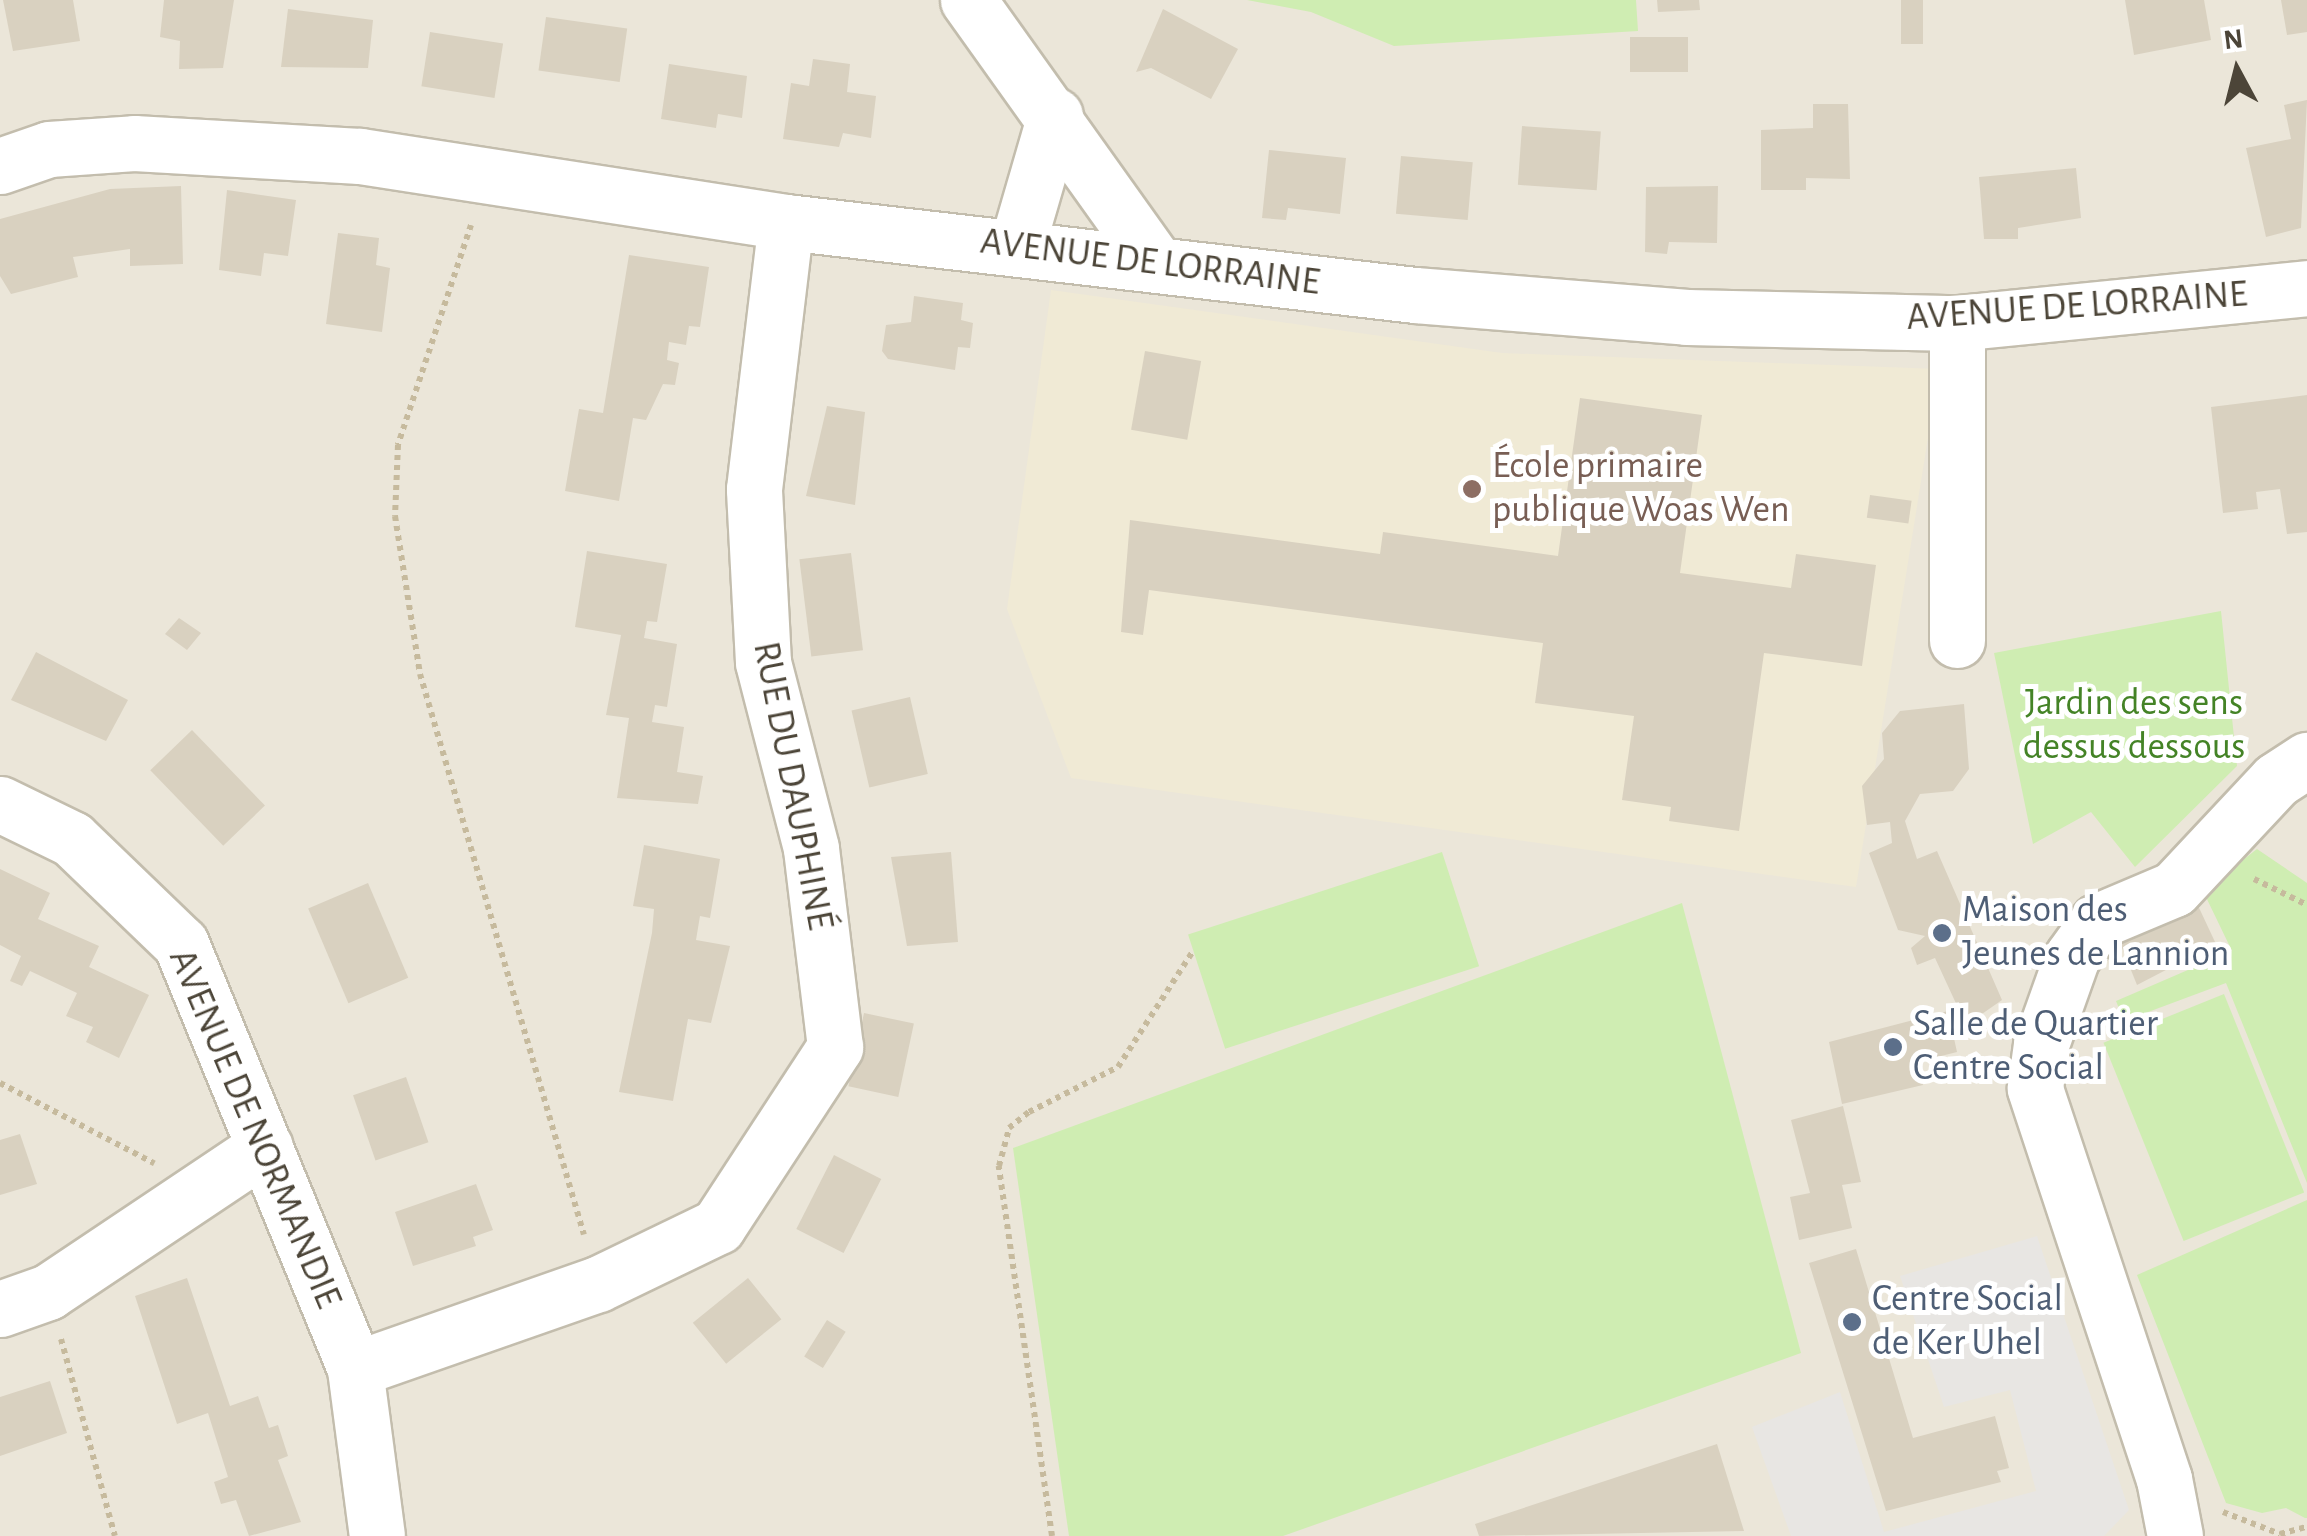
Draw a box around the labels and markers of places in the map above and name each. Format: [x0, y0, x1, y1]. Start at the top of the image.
place label: École primaire publique Woas Wen [1492, 444, 1790, 534]
marker: École primaire publique Woas Wen [1461, 478, 1483, 500]
place label: Maison des Jeunes de Lannion [1962, 888, 2229, 978]
marker: Maison des Jeunes de Lannion [1931, 922, 1953, 944]
place label: Salle de Quartier Centre Social [1913, 1002, 2158, 1092]
marker: Salle de Quartier Centre Social [1882, 1036, 1904, 1058]
place label: Centre Social de Ker Uhel [1872, 1277, 2063, 1366]
marker: Centre Social de Ker Uhel [1841, 1311, 1863, 1333]

